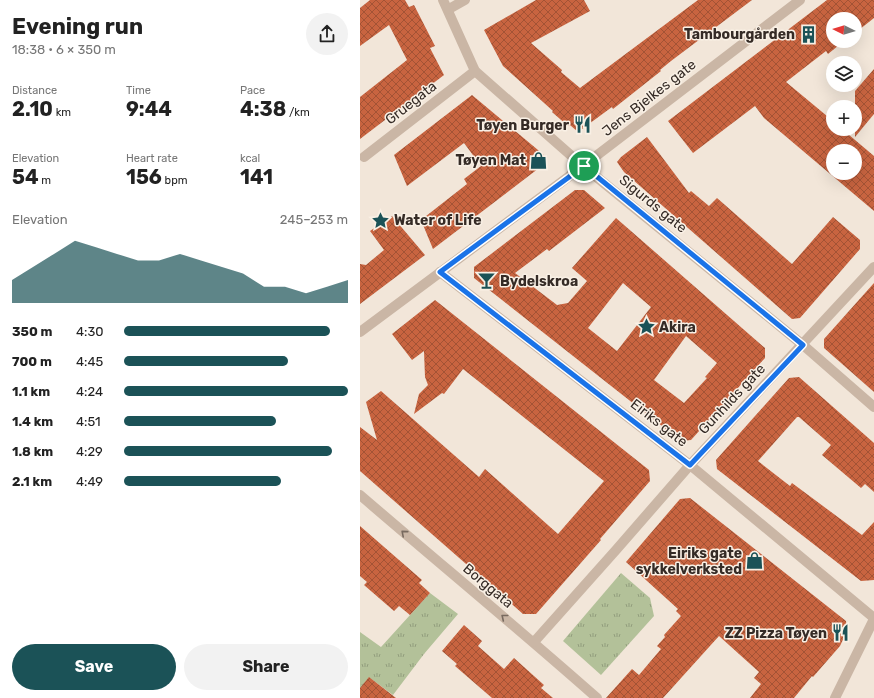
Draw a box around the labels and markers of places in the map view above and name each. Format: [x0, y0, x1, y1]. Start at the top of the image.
building icon: Tambourgården [798, 24, 818, 44]
place label: Tambourgården [684, 26, 795, 43]
restaurant icon: Tøyen Burger [572, 115, 592, 135]
place label: Tøyen Burger [476, 117, 570, 134]
pin [567, 149, 601, 183]
shop icon: Tøyen Mat [529, 150, 549, 170]
place label: Tøyen Mat [455, 152, 526, 169]
place icon: Water of Life [371, 210, 391, 230]
place label: Water of Life [394, 212, 482, 229]
bar icon: Bydelskroa [477, 271, 497, 291]
place label: Bydelskroa [500, 273, 578, 290]
place icon: Akira [636, 317, 656, 337]
place label: Akira [659, 319, 696, 336]
place label: Eiriks gate sykkelverksted [636, 545, 742, 578]
shop icon: Eiriks gate sykkelverksted [745, 551, 765, 571]
restaurant icon: ZZ Pizza Tøyen [830, 623, 850, 643]
place label: ZZ Pizza Tøyen [725, 625, 827, 642]

